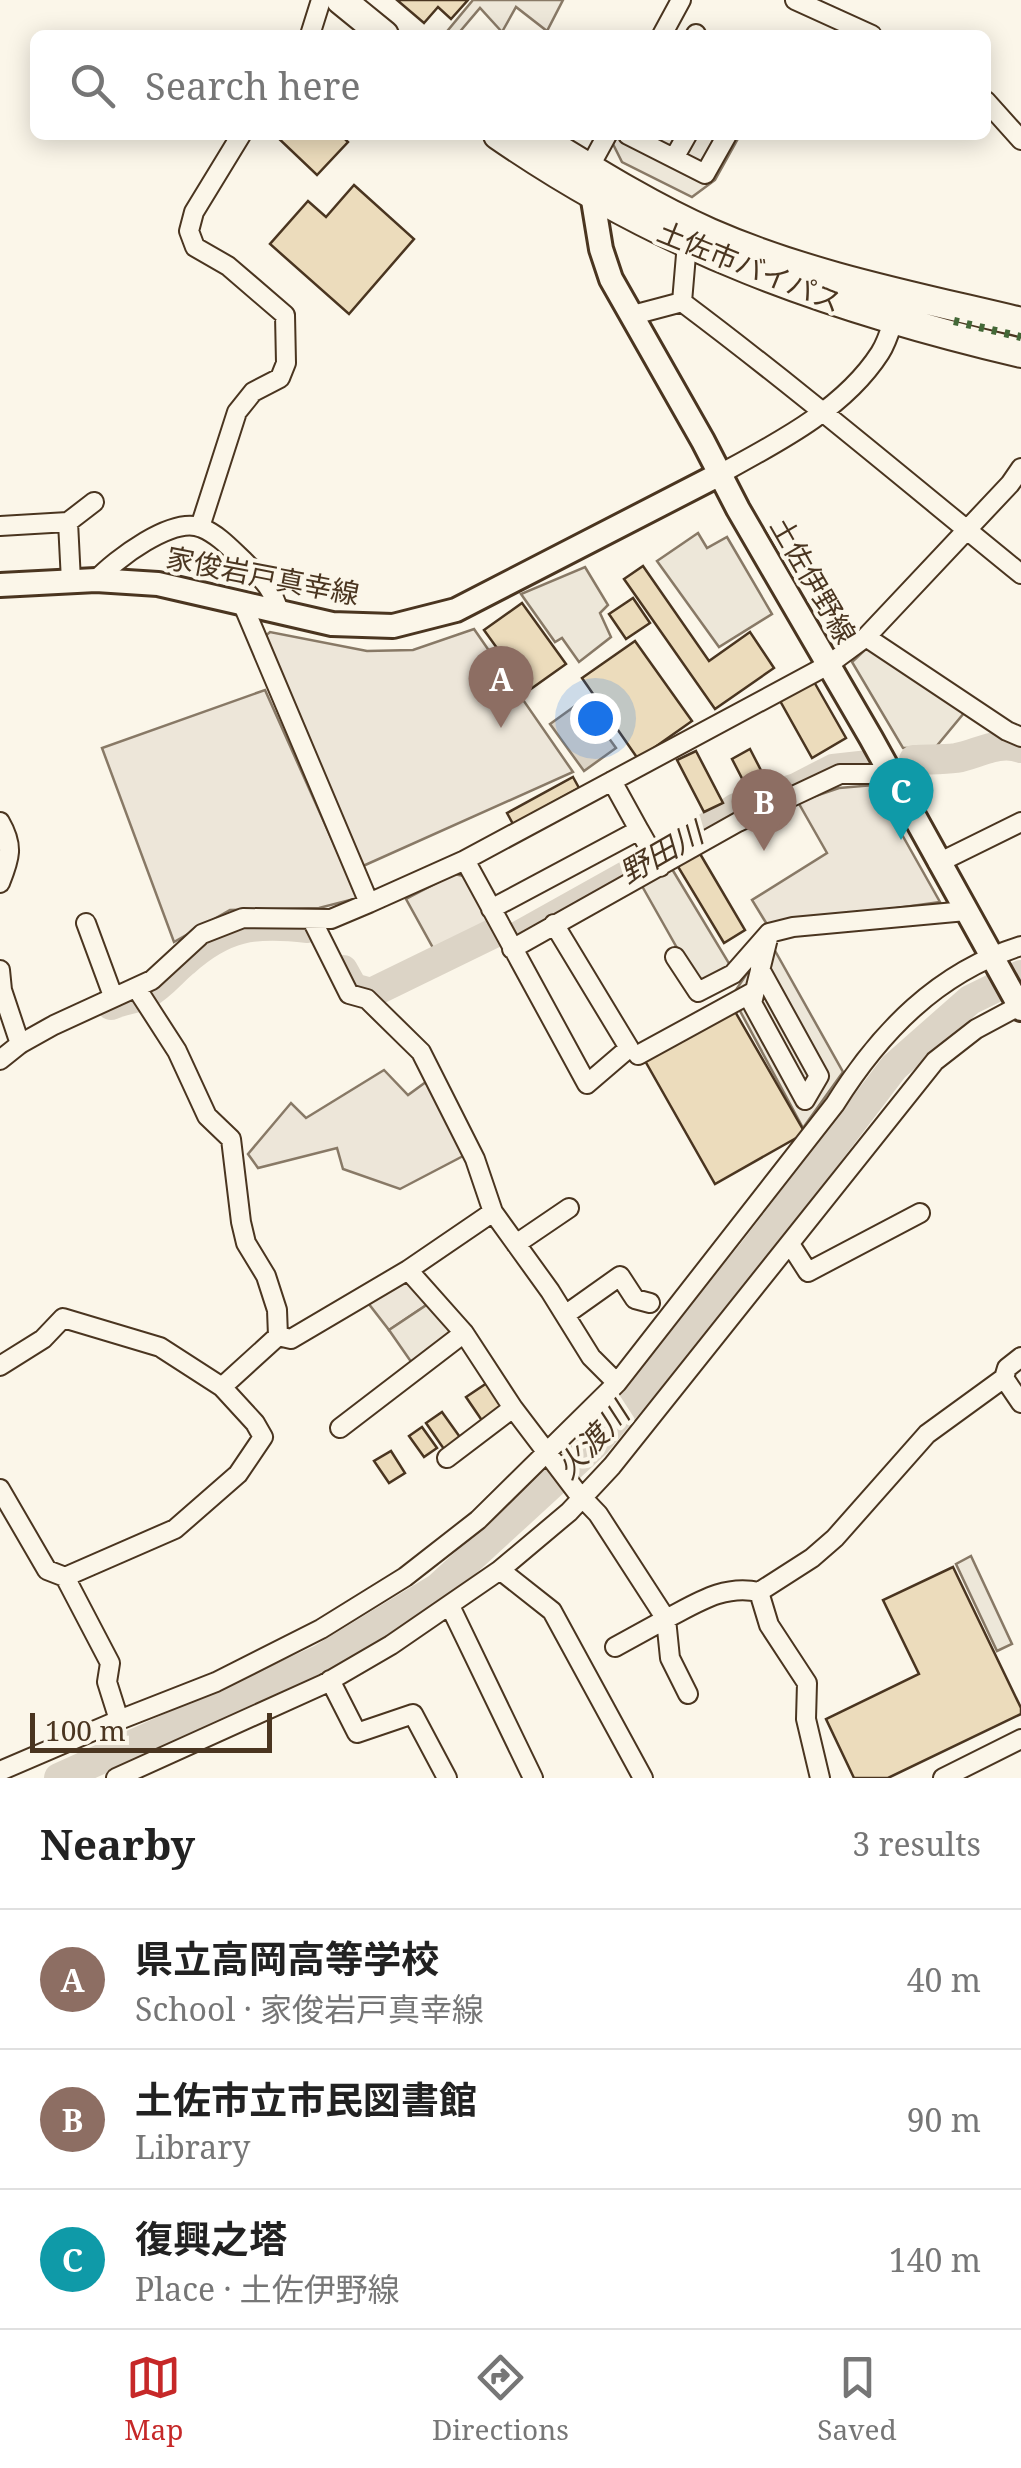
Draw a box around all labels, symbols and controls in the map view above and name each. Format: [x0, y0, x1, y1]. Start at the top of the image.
search box [30, 30, 991, 140]
icon: search [65, 58, 120, 113]
text: Search here [145, 59, 361, 111]
street label: 土佐市バイパス [652, 212, 848, 320]
street label: 土佐伊野線 [763, 510, 865, 650]
street label: 家俊岩戸真幸線 [163, 538, 363, 612]
pin: A [468, 646, 534, 728]
your location [570, 693, 621, 744]
pin: C [868, 758, 934, 840]
pin: B [732, 768, 796, 851]
water label: 野田川 [612, 810, 713, 892]
water label: 火渡川 [546, 1391, 640, 1487]
scale bar [30, 1708, 272, 1752]
text: 100 m [45, 1711, 126, 1749]
text: Nearby [40, 1815, 195, 1872]
text: 3 results [852, 1822, 981, 1865]
text: 県立高岡高等学校 [135, 1932, 439, 1984]
text: A [60, 1958, 85, 2001]
text: 40 m [907, 1958, 981, 2001]
text: School · 家俊岩戸真幸線 [135, 1987, 484, 2030]
text: 土佐市立市民図書館 [135, 2073, 477, 2125]
text: B [62, 2098, 83, 2141]
text: 90 m [907, 2098, 981, 2141]
text: Library [135, 2125, 250, 2168]
text: 復興之塔 [135, 2212, 287, 2264]
text: C [62, 2238, 83, 2281]
text: 140 m [889, 2238, 981, 2281]
text: Place · 土佐伊野線 [135, 2267, 400, 2310]
tab: Map [124, 2350, 183, 2448]
tab: Directions [432, 2350, 569, 2448]
tab: Saved [817, 2350, 897, 2448]

